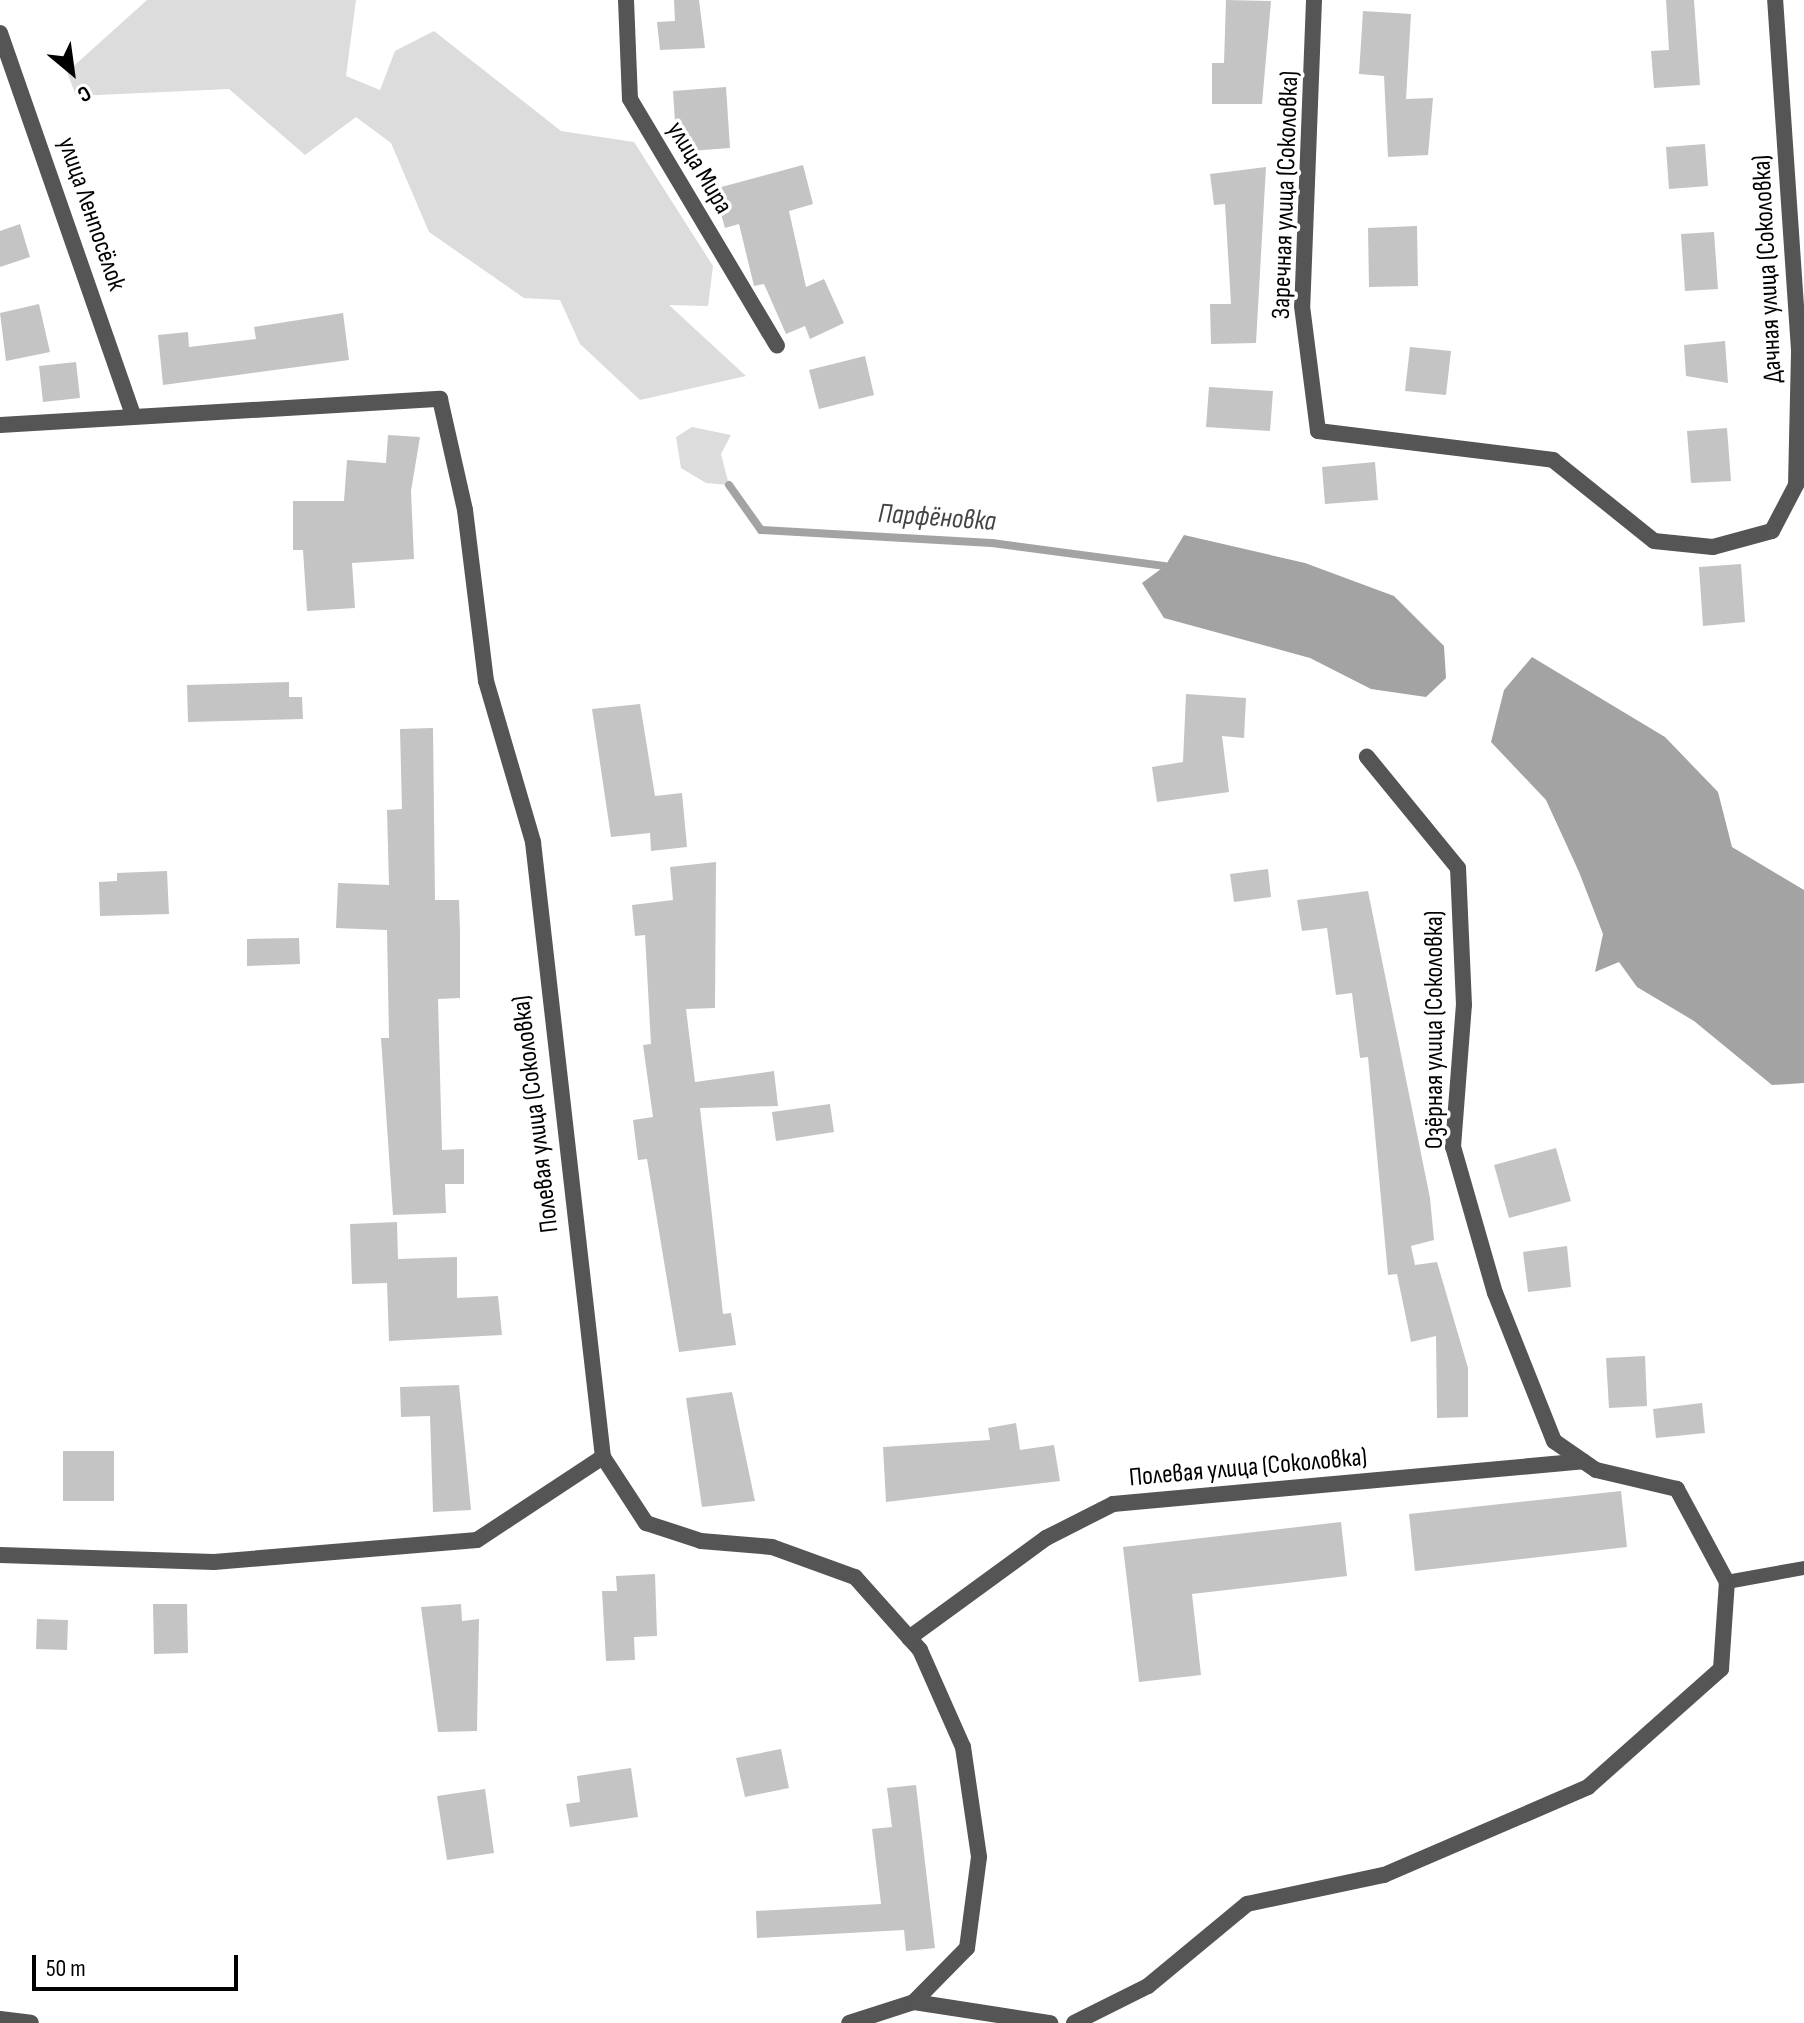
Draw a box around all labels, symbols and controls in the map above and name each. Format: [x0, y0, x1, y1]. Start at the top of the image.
north arrow [32, 32, 112, 112]
street label: Заречная улица (Соколовка) [1266, 70, 1306, 320]
text: С [72, 79, 95, 108]
street label: улица Мира [659, 116, 739, 220]
street label: улица Ленпосёлок [50, 133, 132, 295]
street label: Дачная улица (Соколовка) [1746, 154, 1790, 384]
water label: Парфёновка [877, 497, 997, 539]
street label: Озёрная улица (Соколовка) [1419, 911, 1451, 1149]
street label: Полевая улица (Соколовка) [506, 994, 566, 1234]
street label: Полевая улица (Соколовка) [1128, 1442, 1368, 1494]
scale bar [36, 1939, 242, 1989]
text: 50 m [46, 1954, 86, 1983]

